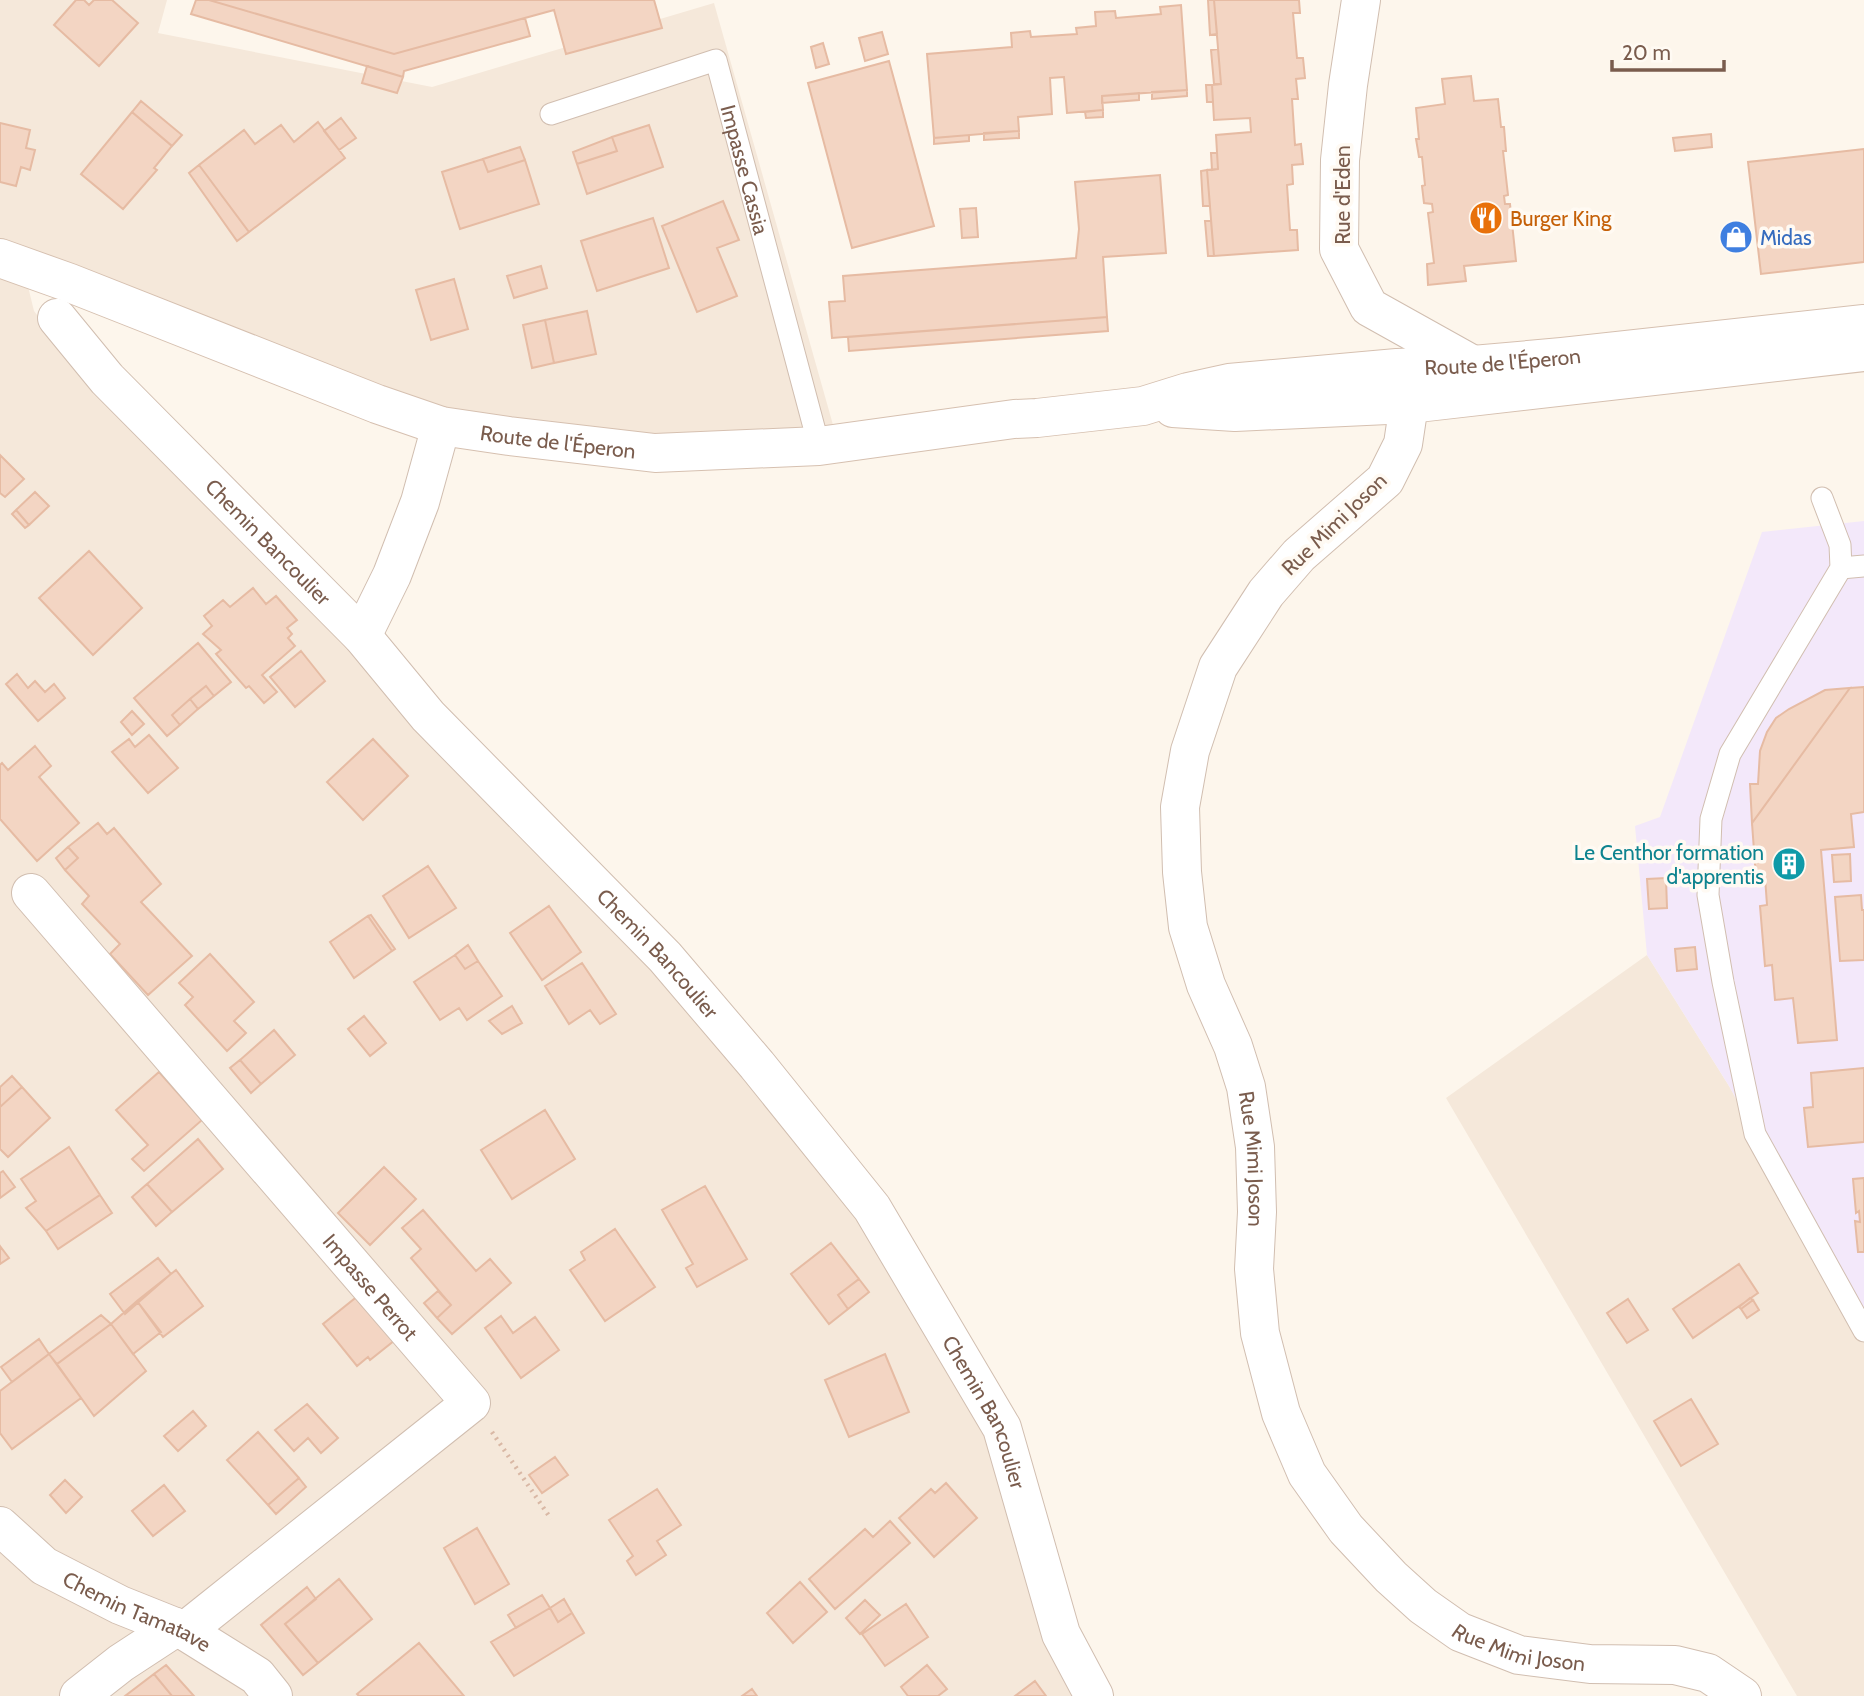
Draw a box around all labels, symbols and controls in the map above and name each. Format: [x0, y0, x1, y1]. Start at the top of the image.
scale bar [1612, 28, 1724, 72]
text: 20 m [1622, 40, 1671, 65]
street label: Impasse Cassia [716, 102, 774, 237]
street label: Rue d'Eden [1330, 145, 1355, 245]
restaurant icon: Burger King [1467, 199, 1505, 237]
place label: Burger King [1510, 206, 1612, 231]
shop icon: Midas [1717, 218, 1755, 256]
place label: Midas [1760, 225, 1812, 250]
street label: Route de l'Éperon [1424, 343, 1582, 379]
street label: Route de l'Éperon [479, 419, 637, 463]
street label: Rue Mimi Joson [1276, 468, 1392, 580]
street label: Chemin Bancoulier [200, 473, 337, 610]
place label: Le Centhor formation d'apprentis [1574, 840, 1764, 889]
building icon: Le Centhor formation d'apprentis [1770, 845, 1808, 883]
street label: Chemin Bancoulier [592, 883, 724, 1023]
street label: Rue Mimi Joson [1234, 1089, 1270, 1228]
street label: Impasse Perrot [318, 1228, 423, 1345]
street label: Chemin Bancoulier [938, 1331, 1031, 1492]
street label: Chemin Tamatave [59, 1566, 216, 1657]
street label: Rue Mimi Joson [1447, 1618, 1587, 1676]

